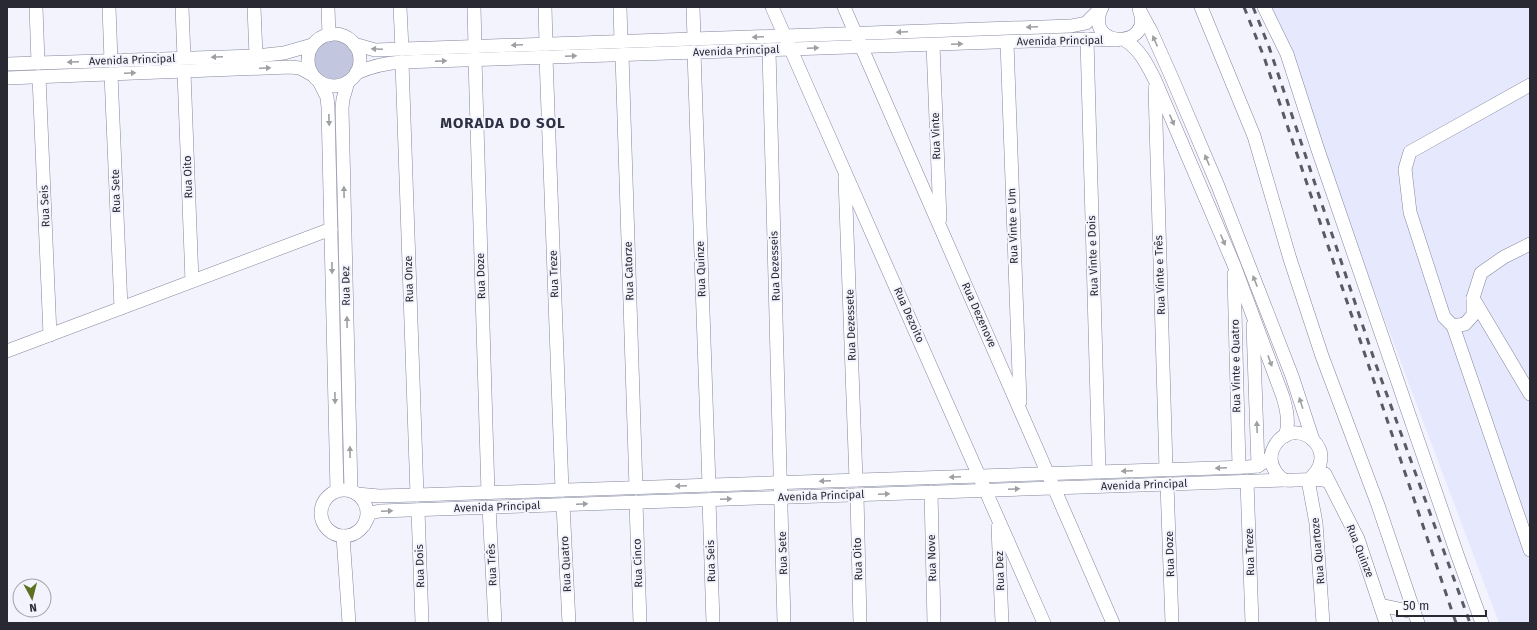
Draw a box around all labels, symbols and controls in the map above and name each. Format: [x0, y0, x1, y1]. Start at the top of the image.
one-way arrow [1025, 24, 1038, 30]
one-way arrow [896, 28, 908, 35]
one-way arrow [752, 33, 764, 40]
street label: Avenida Principal [1017, 34, 1103, 48]
one-way arrow [1152, 35, 1159, 47]
one-way arrow [951, 40, 963, 47]
one-way arrow [510, 42, 523, 48]
street label: Avenida Principal [693, 43, 779, 59]
one-way arrow [807, 45, 819, 52]
one-way arrow [371, 46, 383, 53]
street label: Avenida Principal [89, 52, 175, 68]
one-way arrow [565, 53, 577, 60]
one-way arrow [211, 54, 223, 61]
one-way arrow [435, 57, 447, 64]
one-way arrow [66, 59, 79, 65]
one-way arrow [259, 65, 271, 72]
one-way arrow [124, 70, 136, 77]
street label: Rua Vinte [929, 112, 943, 160]
one-way arrow [325, 114, 332, 126]
district label: MORADA DO SOL [440, 114, 566, 132]
one-way arrow [1169, 115, 1175, 126]
one-way arrow [1204, 154, 1210, 166]
street label: Rua Oito [181, 155, 195, 199]
street label: Rua Sete [109, 169, 123, 213]
street label: Rua Seis [37, 185, 53, 227]
one-way arrow [341, 185, 347, 198]
street label: Rua Vinte e Um [1005, 188, 1021, 264]
street label: Rua Vinte e Dois [1085, 215, 1101, 297]
street label: Rua Dezesseis [767, 231, 783, 301]
one-way arrow [1220, 234, 1226, 245]
street label: Rua Vinte e Três [1152, 235, 1168, 315]
street label: Rua Catorze [621, 241, 637, 301]
street label: Rua Quinze [694, 241, 708, 297]
street label: Rua Treze [547, 250, 561, 298]
street label: Rua Doze [474, 253, 488, 299]
street label: Rua Onze [402, 255, 416, 303]
one-way arrow [329, 262, 335, 275]
street label: Rua Dez [339, 266, 353, 306]
one-way arrow [1252, 275, 1258, 287]
street label: Rua Dezenove [959, 280, 999, 350]
street label: Rua Dezoito [891, 285, 927, 345]
street label: Rua Dezessete [843, 289, 859, 361]
one-way arrow [344, 315, 350, 328]
street label: Rua Vinte e Quatro [1229, 319, 1243, 413]
one-way arrow [1268, 355, 1274, 367]
one-way arrow [332, 392, 338, 405]
one-way arrow [1298, 396, 1304, 408]
one-way arrow [1253, 421, 1260, 433]
one-way arrow [347, 445, 353, 458]
one-way arrow [1214, 465, 1227, 471]
one-way arrow [1121, 467, 1133, 474]
one-way arrow [949, 473, 961, 480]
street label: Avenida Principal [1101, 477, 1187, 493]
one-way arrow [818, 478, 831, 484]
one-way arrow [674, 483, 687, 489]
one-way arrow [1008, 486, 1020, 493]
street label: Avenida Principal [778, 488, 864, 504]
one-way arrow [878, 490, 890, 497]
one-way arrow [720, 496, 733, 502]
street label: Avenida Principal [454, 499, 540, 515]
one-way arrow [576, 501, 589, 507]
one-way arrow [381, 507, 393, 514]
street label: Rua Quartoze [1309, 517, 1327, 585]
street label: Rua Quinze [1343, 522, 1377, 580]
street label: Rua Treze [1243, 528, 1257, 576]
street label: Rua Sete [776, 531, 790, 575]
street label: Rua Doze [1163, 531, 1177, 577]
street label: Rua Nove [925, 534, 939, 582]
street label: Rua Quatro [558, 536, 574, 592]
street label: Rua Oito [851, 537, 865, 581]
street label: Rua Cinco [631, 538, 645, 588]
street label: Rua Seis [704, 540, 718, 582]
street label: Rua Dois [413, 544, 427, 588]
street label: Rua Três [484, 544, 500, 586]
street label: Rua Dez [993, 551, 1007, 591]
north arrow [12, 578, 52, 618]
scale bar [1397, 592, 1486, 618]
text: 50 m [1403, 599, 1429, 613]
text: N [29, 601, 38, 614]

